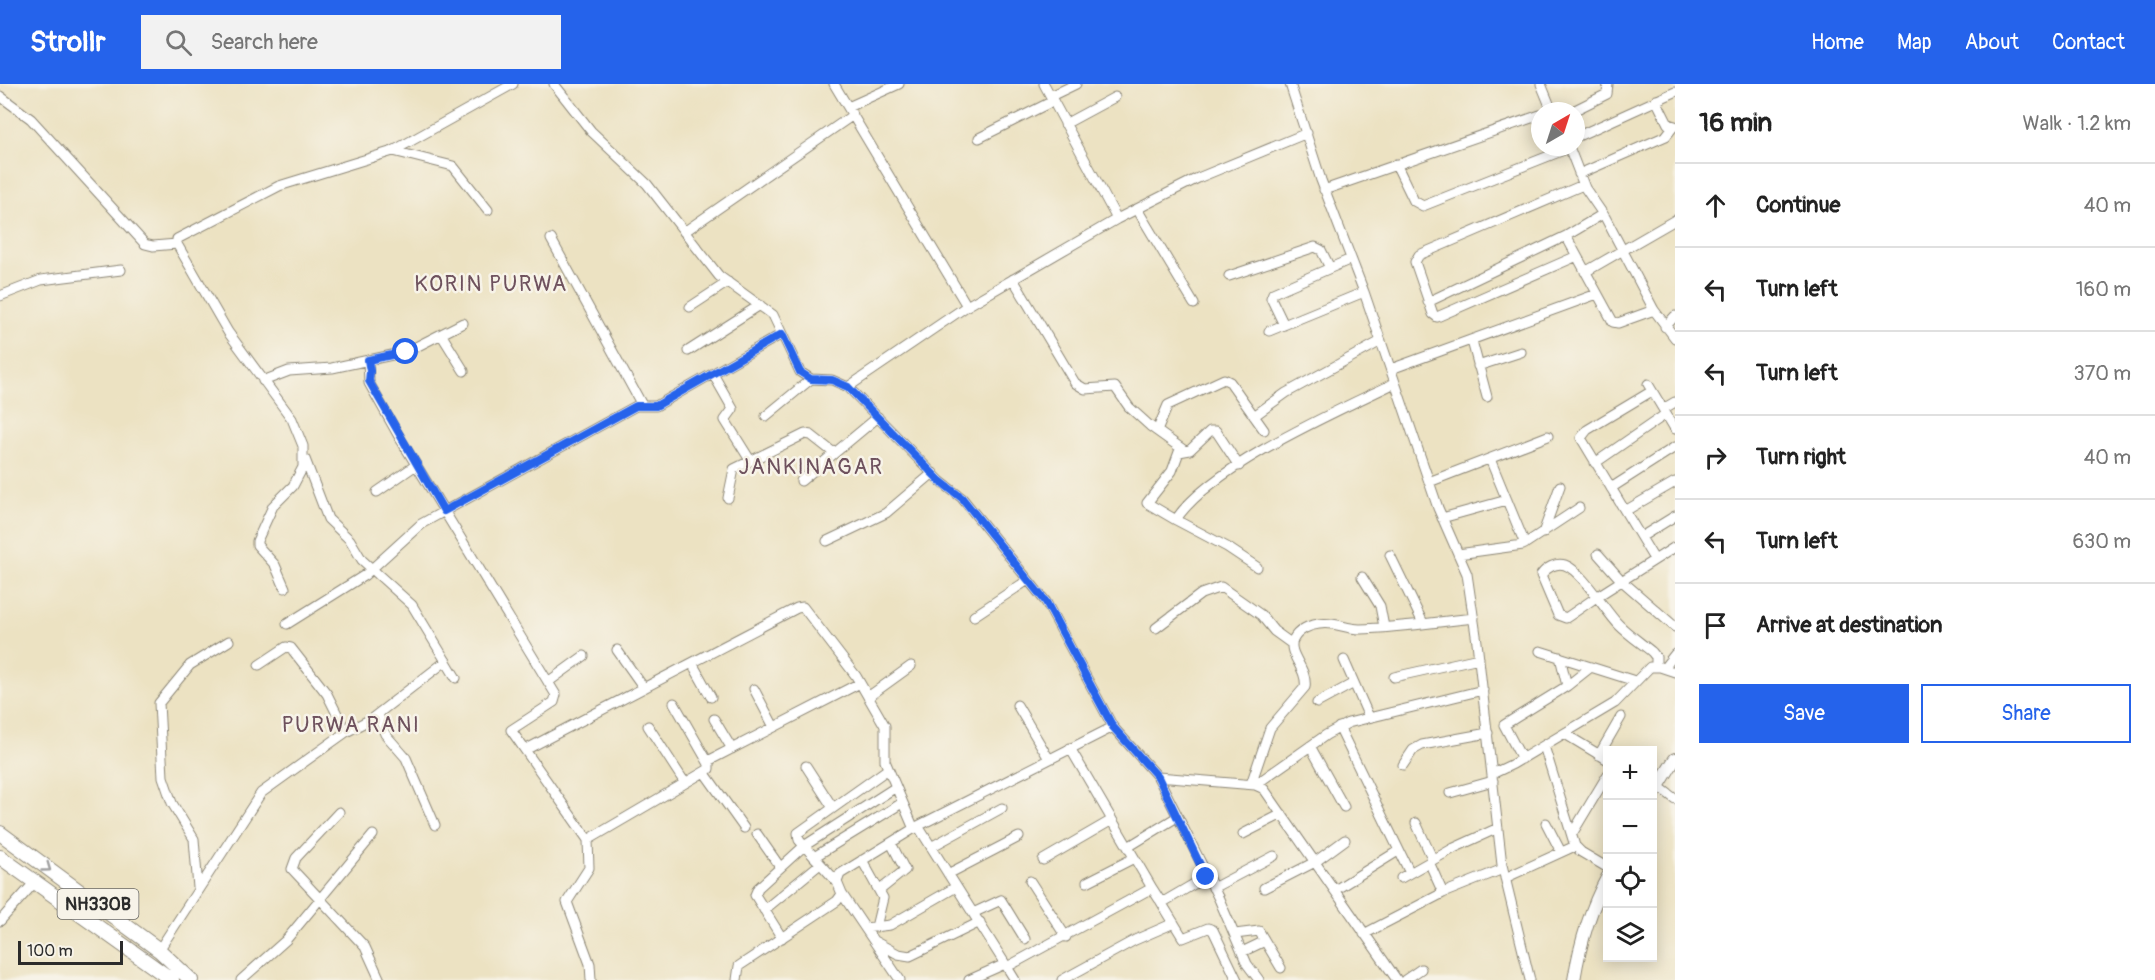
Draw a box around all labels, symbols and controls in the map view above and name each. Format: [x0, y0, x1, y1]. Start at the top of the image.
search box [141, 15, 561, 69]
text: Strollr [30, 25, 105, 60]
icon: search [162, 26, 195, 59]
text: Search here [210, 28, 318, 56]
text: Home [1811, 29, 1864, 56]
text: Map [1897, 29, 1932, 56]
text: About [1965, 29, 2019, 56]
text: Contact [2052, 29, 2125, 56]
north arrow [1531, 102, 1585, 156]
text: 16 min [1699, 107, 1772, 139]
text: Walk · 1.2 km [2023, 111, 2131, 136]
icon: ahead [1699, 189, 1732, 222]
text: Continue [1756, 191, 1840, 219]
text: 40 m [2084, 193, 2131, 218]
district label: KORIN PURWA [414, 270, 568, 298]
icon: left [1699, 273, 1732, 306]
text: Turn left [1756, 275, 1838, 303]
text: 160 m [2076, 277, 2131, 302]
route start [392, 338, 418, 364]
icon: left [1699, 357, 1732, 390]
text: Turn left [1756, 359, 1838, 387]
text: 370 m [2074, 361, 2131, 386]
icon: right [1699, 441, 1732, 474]
text: Turn right [1756, 443, 1846, 471]
text: 40 m [2084, 445, 2131, 470]
district label: JANKINAGAR [739, 453, 883, 481]
icon: left [1699, 525, 1732, 558]
text: Turn left [1756, 527, 1838, 555]
text: 630 m [2072, 529, 2131, 554]
icon: arrive [1699, 609, 1732, 642]
text: Arrive at destination [1756, 611, 1942, 639]
button: Save [1699, 684, 1909, 743]
button: Share [1921, 684, 2131, 743]
district label: PURWA RANI [281, 711, 421, 739]
map controls [1603, 746, 1657, 962]
button: + [1603, 746, 1657, 800]
button: − [1603, 800, 1657, 854]
button: locate [1603, 854, 1657, 908]
one-way arrow [41, 861, 52, 872]
route end [1192, 863, 1218, 889]
road number: NH330B [57, 889, 138, 919]
button: layers [1603, 908, 1657, 962]
scale bar [18, 938, 123, 966]
text: 100 m [27, 941, 73, 961]

